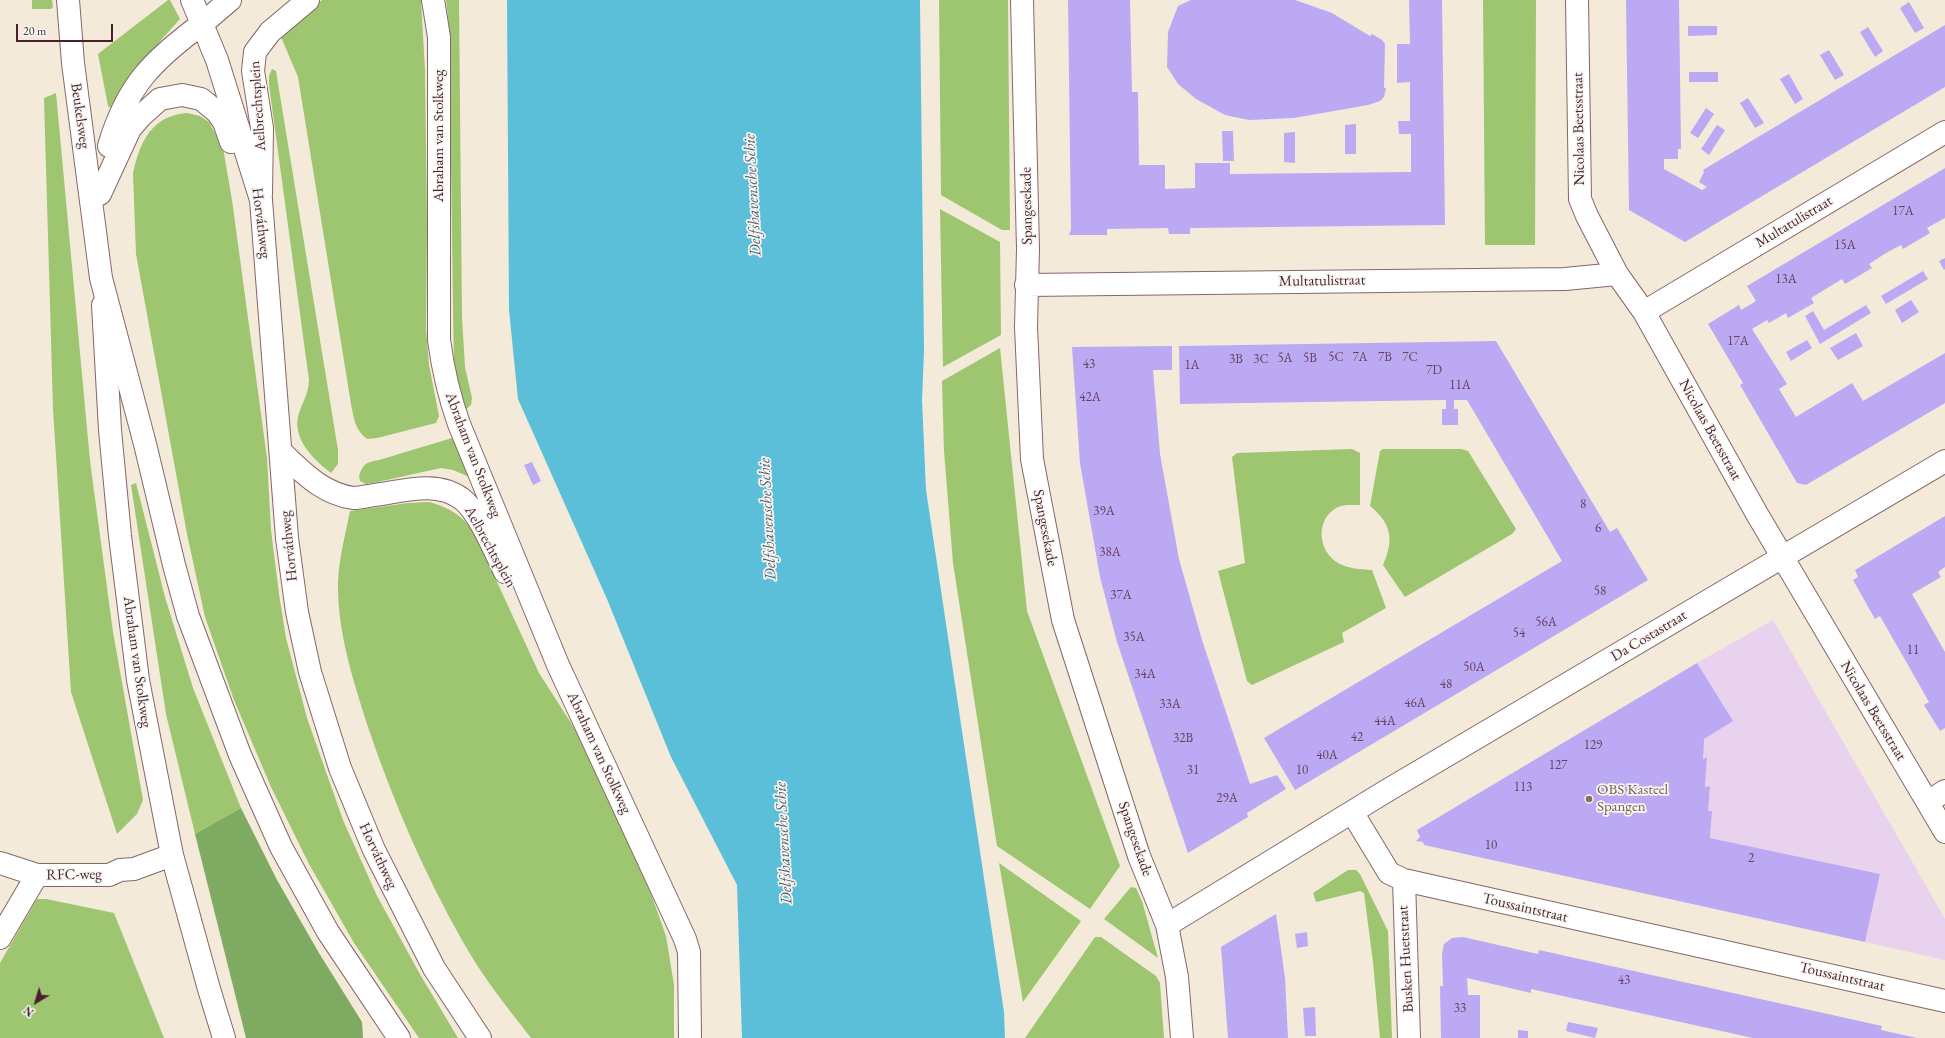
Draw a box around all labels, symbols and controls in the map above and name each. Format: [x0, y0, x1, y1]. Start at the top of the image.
scale bar [18, 16, 115, 42]
text: 20 m [23, 23, 46, 39]
street label: Aelbrechtsplein [246, 60, 270, 152]
street label: Abraham van Stolkweg [430, 70, 448, 202]
street label: Nicolaas Beetsstraat [1569, 72, 1589, 186]
street label: Beukelsweg [66, 82, 94, 150]
water label: Delfshavensche Schie [740, 133, 766, 257]
street label: Spangesekade [1017, 167, 1037, 245]
street label: Horváthweg [248, 187, 274, 259]
street label: Multatulistraat [1752, 192, 1836, 252]
house number: 17A [1892, 203, 1914, 219]
house number: 15A [1834, 237, 1856, 253]
street label: Multatulistraat [1278, 271, 1366, 291]
house number: 13A [1775, 271, 1797, 287]
house number: 17A [1727, 333, 1749, 349]
house number: 5C [1328, 349, 1344, 365]
house number: 7A [1352, 349, 1368, 365]
house number: 7B [1378, 349, 1392, 365]
house number: 7C [1402, 349, 1418, 365]
house number: 5A [1277, 350, 1293, 366]
house number: 5B [1303, 350, 1317, 366]
house number: 3B [1229, 351, 1243, 367]
house number: 3C [1253, 351, 1269, 367]
house number: 43 [1083, 356, 1095, 372]
house number: 1A [1184, 357, 1200, 373]
house number: 7D [1426, 362, 1442, 378]
street label: Nicolaas Beetsstraat [1675, 376, 1745, 484]
house number: 11A [1449, 377, 1471, 393]
house number: 42A [1079, 389, 1101, 405]
street label: Abraham van Stolkweg [441, 390, 505, 520]
water label: Delfshavensche Schie [755, 457, 781, 581]
street label: Spangesekade [1029, 488, 1061, 568]
house number: 8 [1580, 496, 1586, 512]
street label: Aelbrechtsplein [460, 503, 520, 591]
house number: 39A [1093, 503, 1115, 519]
street label: Horváthweg [276, 510, 302, 582]
house number: 6 [1595, 520, 1601, 536]
house number: 38A [1099, 544, 1121, 560]
house number: 58 [1594, 583, 1606, 599]
house number: 37A [1110, 587, 1132, 603]
street label: Abraham van Stolkweg [119, 595, 155, 729]
street label: Da Costastraat [1608, 606, 1690, 666]
house number: 56A [1535, 614, 1557, 630]
house number: 54 [1513, 625, 1525, 641]
house number: 35A [1123, 629, 1145, 645]
house number: 11 [1907, 642, 1919, 658]
street label: Nicolaas Beetsstraat [1836, 658, 1910, 764]
house number: 50A [1463, 659, 1485, 675]
house number: 34A [1134, 666, 1156, 682]
house number: 48 [1440, 676, 1452, 692]
street label: Abraham van Stolkweg [563, 689, 635, 817]
house number: 46A [1404, 695, 1426, 711]
house number: 33A [1159, 696, 1181, 712]
house number: 44A [1374, 713, 1396, 729]
house number: 42 [1351, 729, 1363, 745]
house number: 32B [1173, 730, 1193, 746]
house number: 129 [1584, 737, 1602, 753]
house number: 40A [1316, 747, 1338, 763]
house number: 127 [1549, 757, 1567, 773]
house number: 31 [1187, 762, 1199, 778]
house number: 10 [1296, 762, 1308, 778]
house number: 113 [1514, 779, 1532, 795]
water label: Delfshavensche Schie [771, 781, 797, 905]
place label: OBS Kasteel Spangen [1597, 781, 1668, 816]
house number: 29A [1216, 790, 1238, 806]
marker: OBS Kasteel Spangen [1584, 794, 1594, 804]
street label: Spangesekade [1114, 799, 1156, 879]
street label: Horváthweg [355, 820, 401, 892]
house number: 10 [1485, 837, 1497, 853]
house number: 2 [1748, 850, 1754, 866]
street label: RFC-weg [46, 866, 102, 884]
street label: Toussaintstraat [1481, 889, 1569, 927]
street label: Busken Huetstraat [1394, 905, 1418, 1013]
street label: Toussaintstraat [1798, 958, 1886, 996]
house number: 43 [1618, 972, 1630, 988]
north arrow [16, 982, 56, 1022]
house number: 33 [1454, 1000, 1466, 1016]
text: N [21, 1003, 36, 1020]

